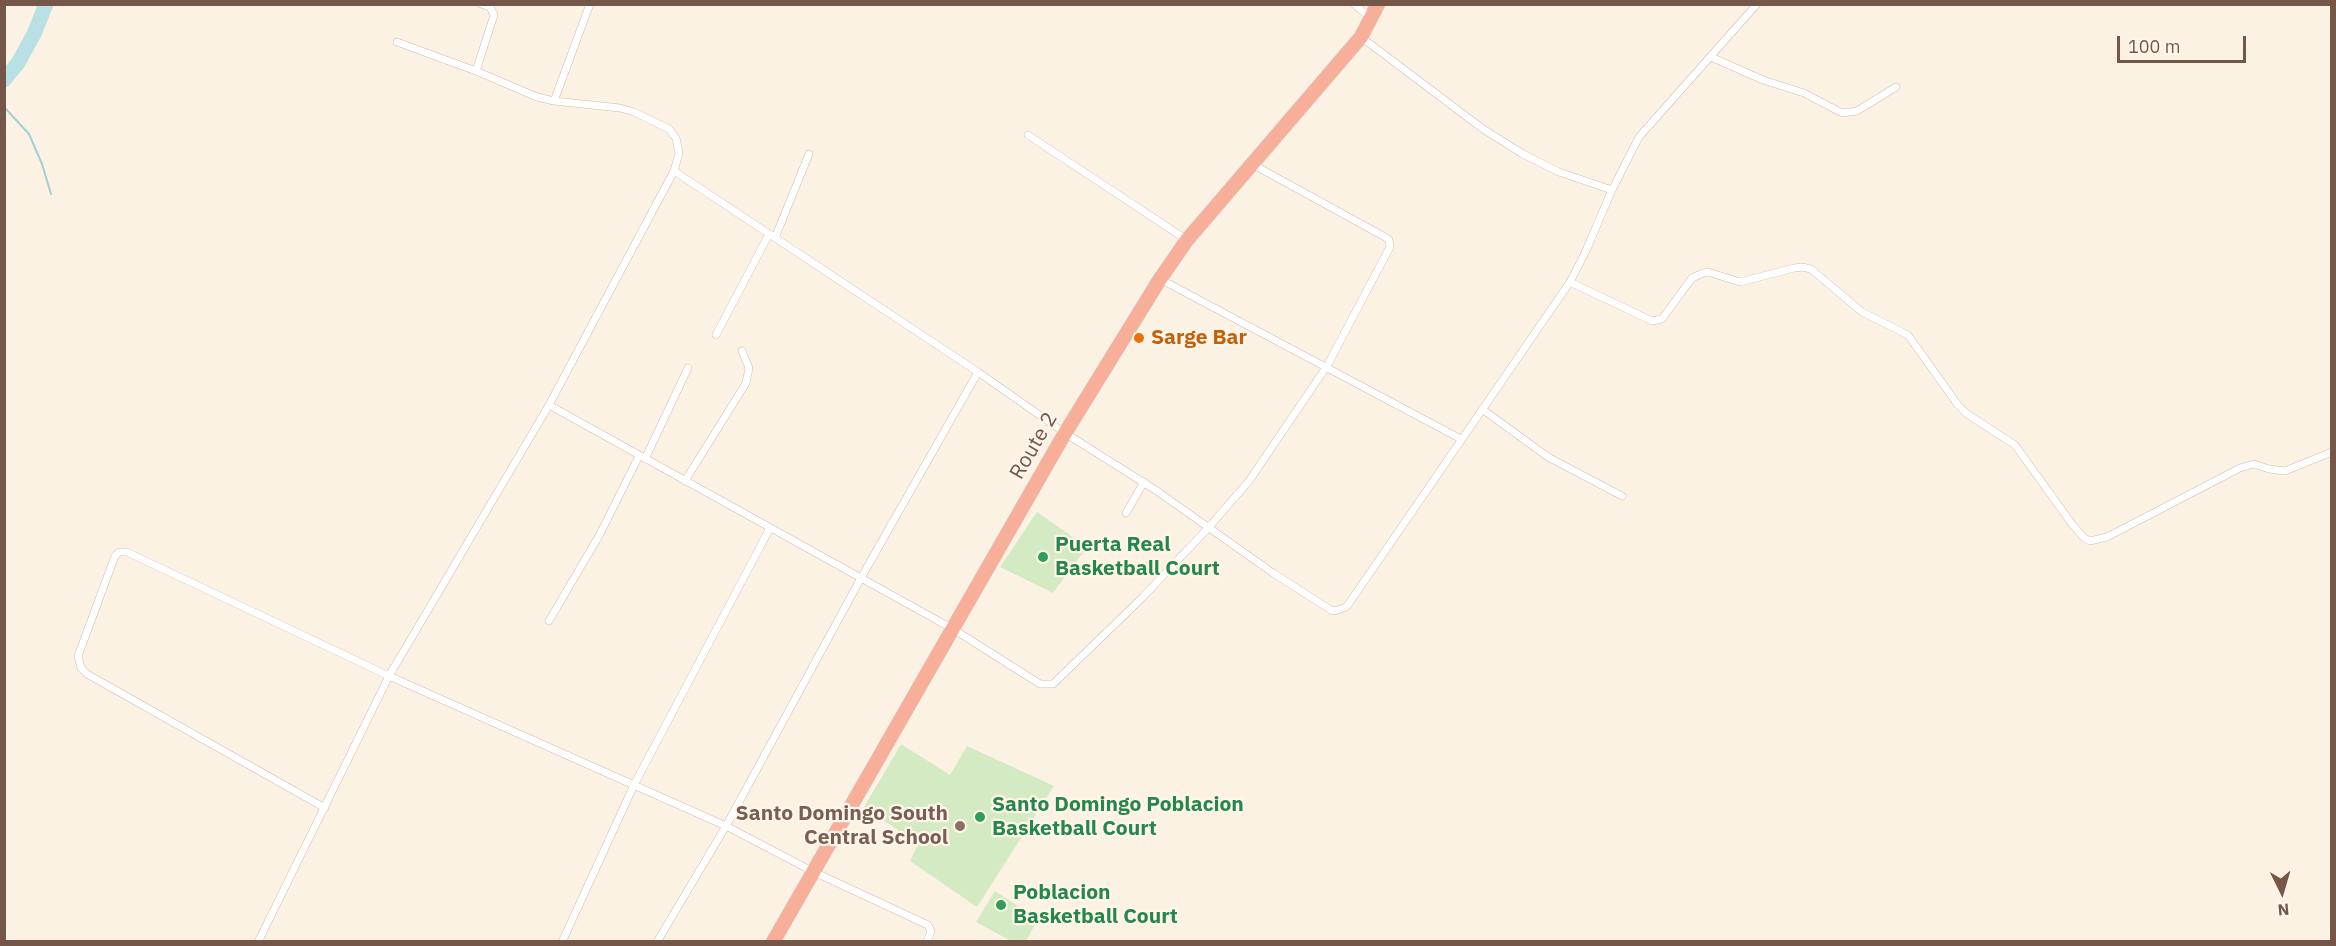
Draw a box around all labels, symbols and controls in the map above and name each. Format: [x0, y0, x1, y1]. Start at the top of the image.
scale bar [2120, 24, 2249, 62]
text: 100 m [2128, 35, 2180, 58]
place label: Sarge Bar [1151, 325, 1247, 351]
marker: Sarge Bar [1132, 331, 1146, 345]
street label: Route 2 [1005, 408, 1063, 484]
place label: Puerta Real Basketball Court [1055, 532, 1220, 582]
marker: Puerta Real Basketball Court [1036, 550, 1050, 564]
place label: Santo Domingo Poblacion Basketball Court [992, 792, 1244, 842]
place label: Santo Domingo South Central School [736, 801, 948, 851]
marker: Santo Domingo Poblacion Basketball Court [973, 810, 987, 824]
marker: Santo Domingo South Central School [953, 819, 967, 833]
north arrow [2252, 862, 2312, 922]
place label: Poblacion Basketball Court [1013, 880, 1178, 930]
marker: Poblacion Basketball Court [994, 898, 1008, 912]
text: N [2277, 899, 2290, 920]

